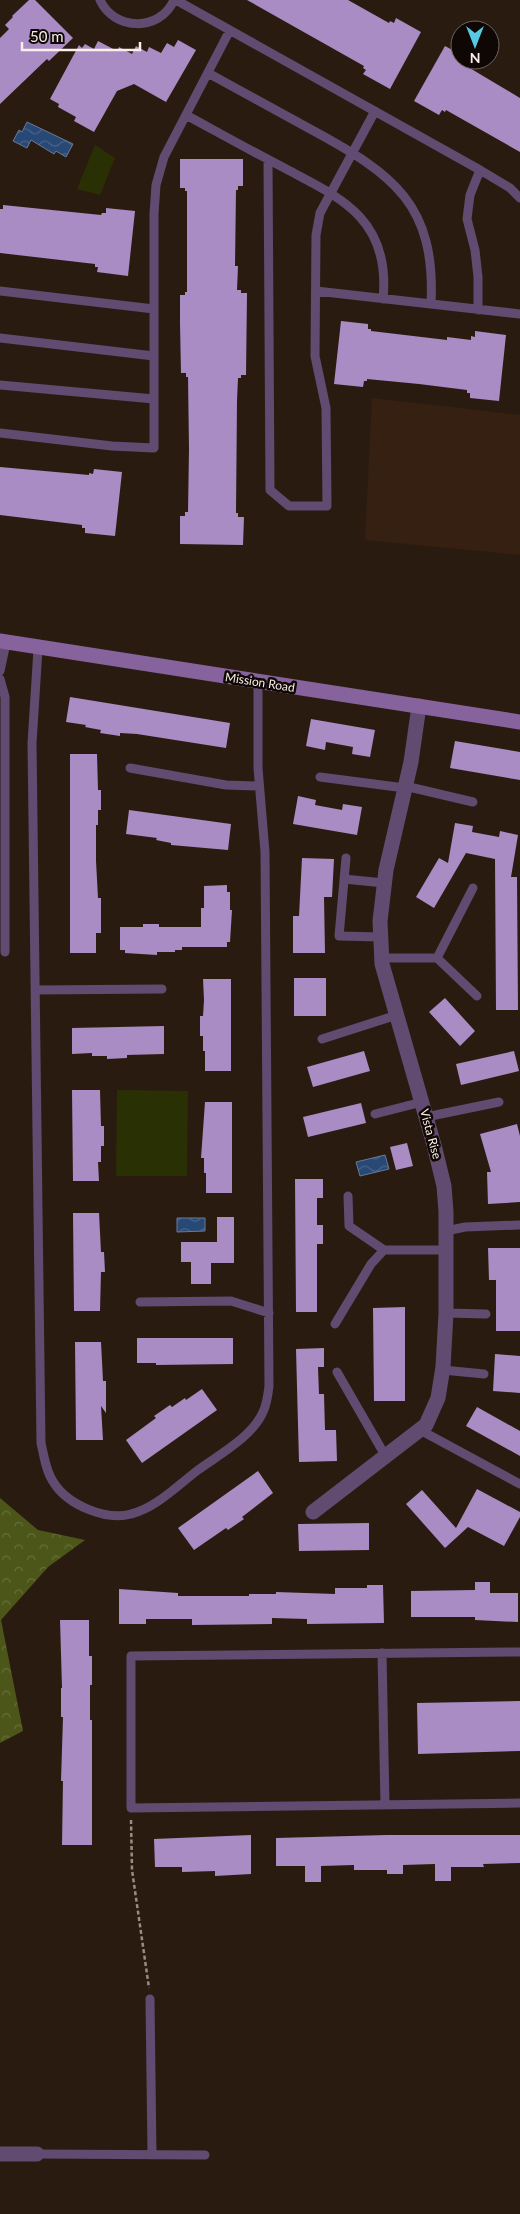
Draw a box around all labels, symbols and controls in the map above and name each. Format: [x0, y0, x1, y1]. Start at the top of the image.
scale bar [22, 20, 140, 52]
north arrow [450, 20, 500, 70]
text: 50 m [30, 27, 64, 45]
text: N [470, 50, 480, 67]
street label: Mission Road [224, 669, 296, 695]
street label: Vista Rise [417, 1107, 445, 1161]

